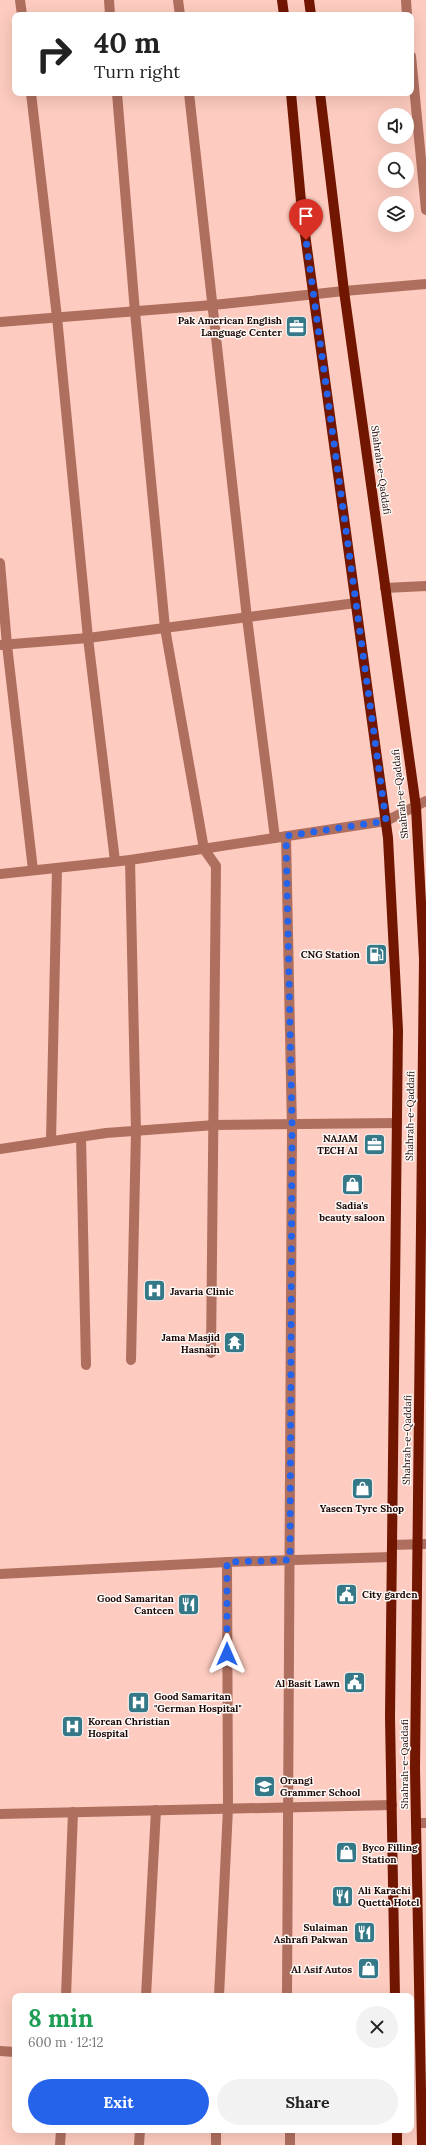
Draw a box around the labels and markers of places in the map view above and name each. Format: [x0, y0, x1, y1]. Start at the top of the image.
pin [289, 199, 323, 240]
office icon: Pak American English Language Center [284, 313, 310, 339]
place label: Pak American English Language Center [178, 314, 283, 339]
fuel station icon: CNG Station [363, 941, 389, 967]
place label: CNG Station [301, 948, 361, 961]
office icon: NAJAM TECH AI [361, 1131, 387, 1157]
place label: NAJAM TECH AI [317, 1132, 358, 1157]
shop icon: Sadia's beauty saloon [339, 1172, 365, 1198]
place label: Sadia's beauty saloon [318, 1199, 385, 1224]
hospital icon: Javaria Clinic [141, 1278, 167, 1304]
place label: Javaria Clinic [170, 1285, 235, 1298]
temple icon: Jama Masjid Hasnain [222, 1330, 248, 1356]
place label: Jama Masjid Hasnain [162, 1331, 221, 1356]
shop icon: Yaseen Tyre Shop [349, 1475, 375, 1501]
place label: Yaseen Tyre Shop [320, 1502, 404, 1515]
public building icon: City garden [334, 1581, 360, 1607]
place label: City garden [362, 1588, 418, 1601]
restaurant icon: Good Samaritan Canteen [176, 1591, 202, 1617]
place label: Good Samaritan Canteen [97, 1592, 175, 1617]
public building icon: Al Basit Lawn [342, 1670, 368, 1696]
place label: Al Basit Lawn [275, 1677, 341, 1690]
hospital icon: Good Samaritan "German Hospital" [125, 1689, 151, 1715]
place label: Good Samaritan "German Hospital" [154, 1690, 242, 1715]
hospital icon: Korean Christian Hospital [60, 1714, 86, 1740]
place label: Korean Christian Hospital [88, 1715, 171, 1740]
school or university icon: Orangi Grammer School [252, 1773, 278, 1799]
place label: Orangi Grammer School [280, 1774, 360, 1799]
shop icon: Byco Filling Station [333, 1840, 359, 1866]
place label: Byco Filling Station [362, 1841, 418, 1866]
restaurant icon: Ali Karachi Quetta Hotel [330, 1883, 356, 1909]
place label: Ali Karachi Quetta Hotel [358, 1884, 420, 1909]
restaurant icon: Sulaiman Ashrafi Pakwan [351, 1920, 377, 1946]
place label: Sulaiman Ashrafi Pakwan [274, 1921, 349, 1946]
shop icon: Al Asif Autos [355, 1956, 381, 1982]
place label: Al Asif Autos [291, 1963, 352, 1976]

